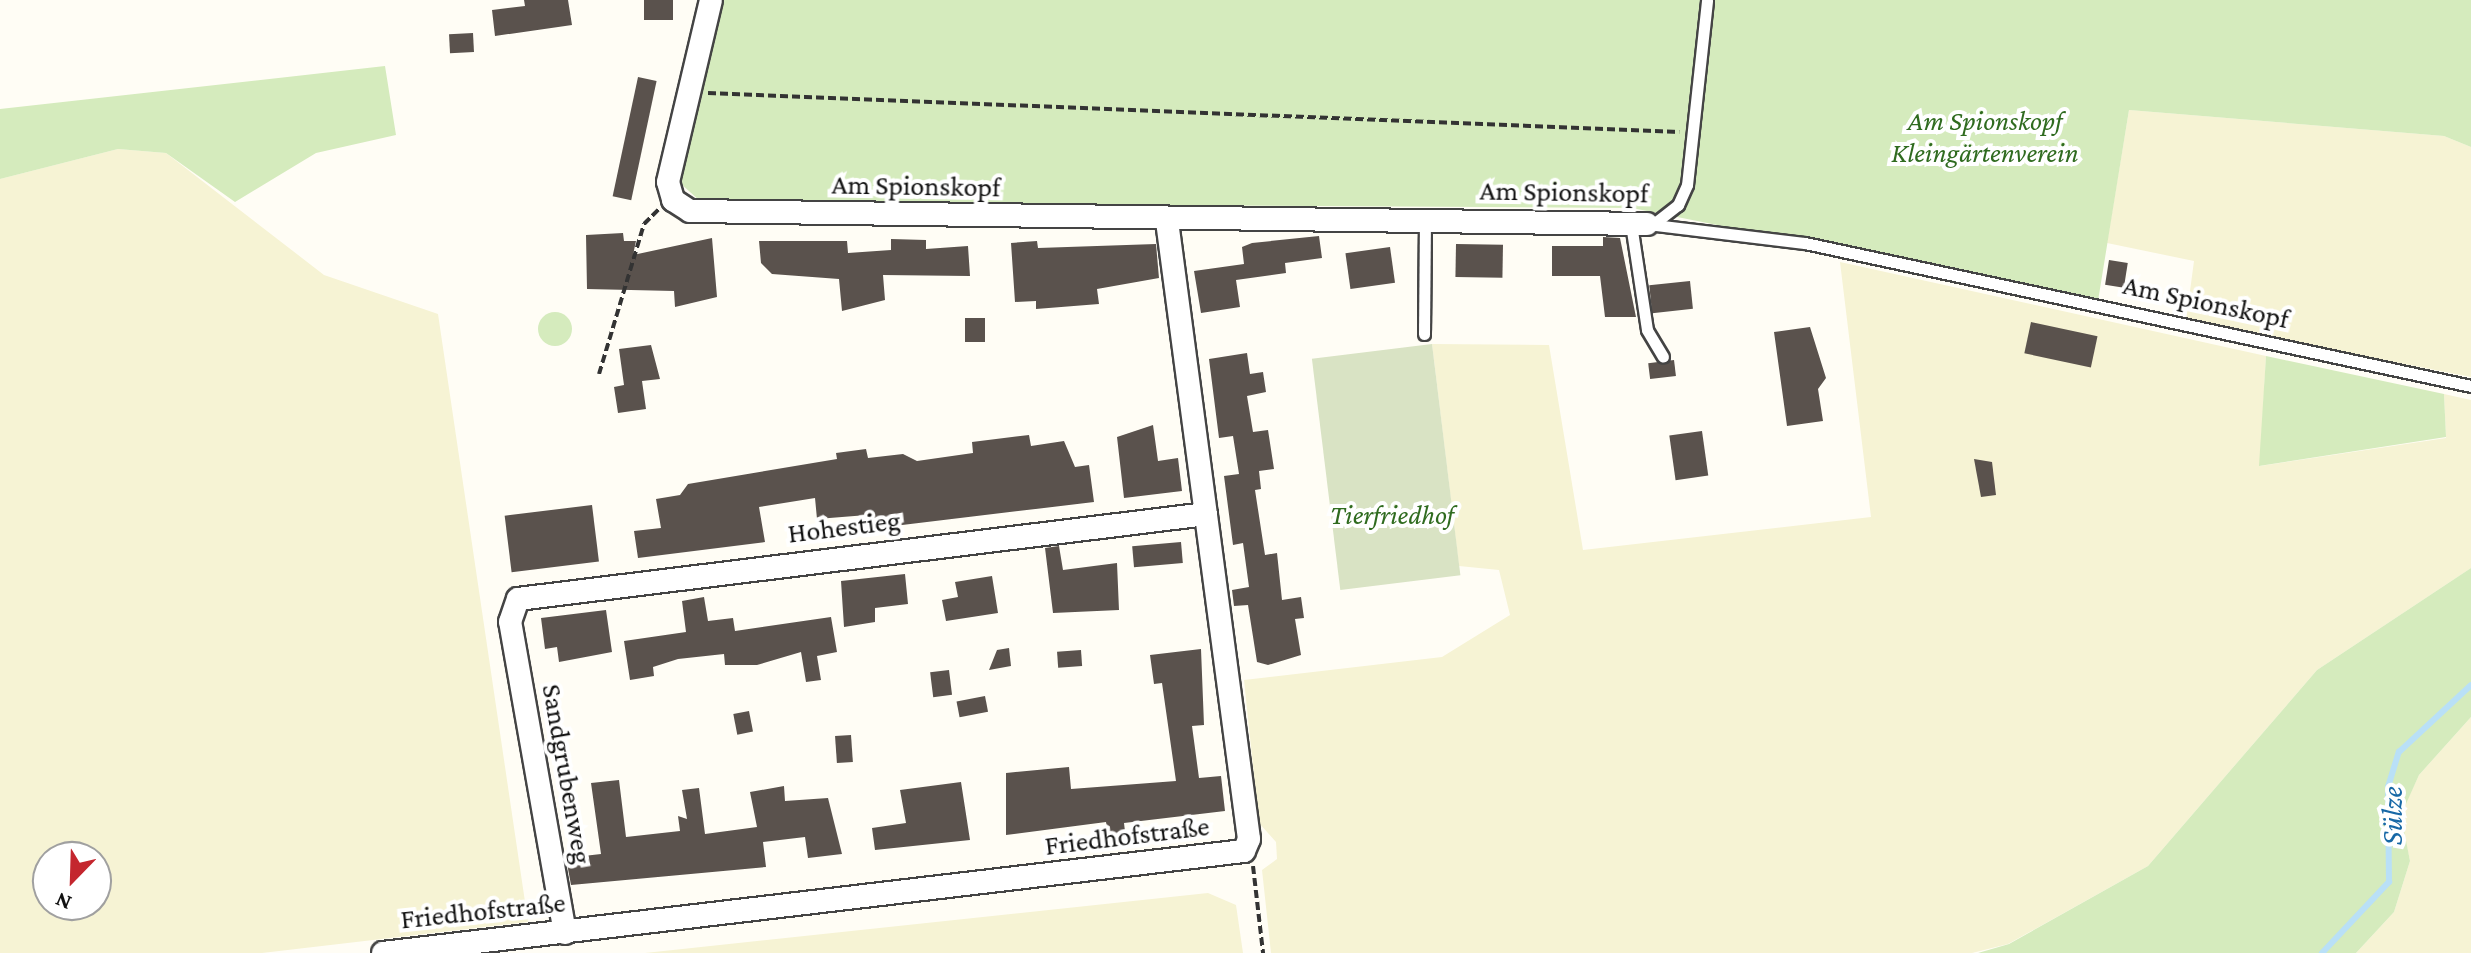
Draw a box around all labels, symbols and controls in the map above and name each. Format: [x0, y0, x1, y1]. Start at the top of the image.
park label: Am Spionskopf Kleingärtenverein [1891, 104, 2079, 170]
street label: Am Spionskopf [831, 168, 1001, 204]
street label: Am Spionskopf [1479, 174, 1649, 210]
street label: Am Spionskopf [2120, 268, 2292, 336]
park label: Tierfriedhof [1330, 498, 1454, 532]
street label: Hohestieg [786, 503, 902, 551]
street label: Sandgrubenweg [535, 681, 599, 867]
water label: Sülze [2374, 786, 2410, 846]
street label: Friedhofstraße [1043, 809, 1211, 863]
north arrow [32, 841, 112, 921]
street label: Friedhofstraße [399, 886, 567, 936]
text: N [51, 887, 75, 916]

